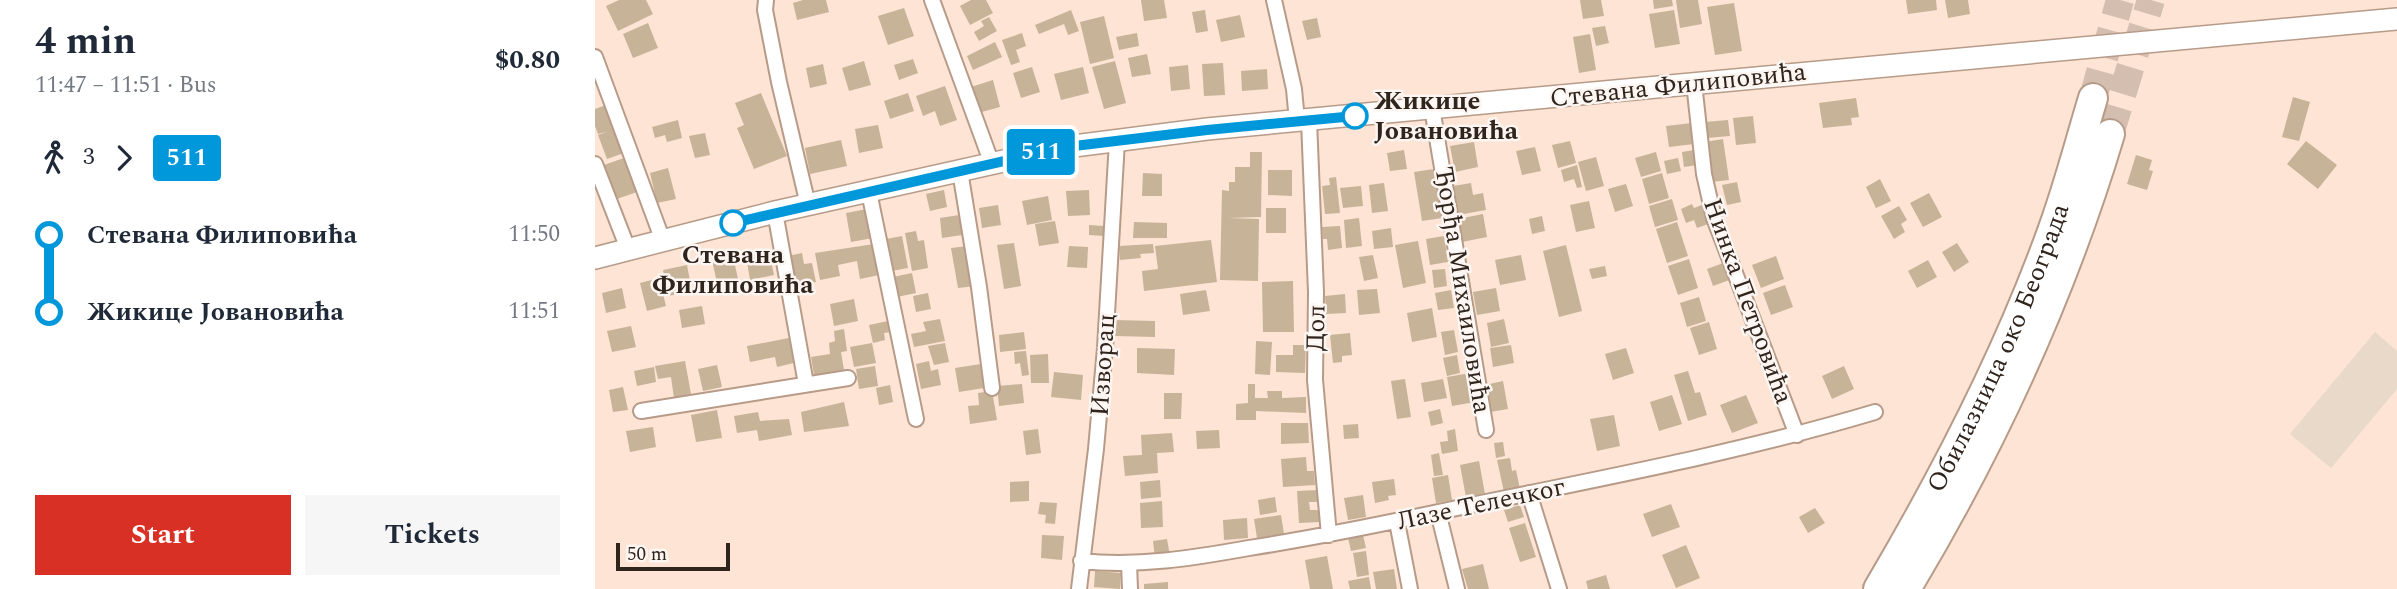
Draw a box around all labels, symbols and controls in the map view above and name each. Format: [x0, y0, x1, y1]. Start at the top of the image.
text: 4 min [35, 13, 136, 71]
text: $0.80 [495, 40, 560, 80]
street label: Стевана Филиповића [1548, 52, 1809, 118]
text: 11:47 – 11:51 · Bus [35, 68, 217, 103]
place label: Жикице Јовановића [1374, 81, 1519, 151]
marker: Жикице Јовановића [1342, 103, 1368, 129]
line badge: 511 [1001, 129, 1081, 175]
text: 511 [1021, 134, 1061, 170]
icon: walk [35, 139, 73, 177]
icon: forward [105, 139, 143, 177]
text: 3 [83, 140, 95, 175]
text: 511 [167, 140, 207, 176]
street label: Ђорђа Михаиловића [1424, 164, 1502, 417]
street label: Нинка Петровића [1692, 192, 1804, 410]
street label: Обилазница око Београда [1916, 198, 2080, 500]
marker: Стевана Филиповића [720, 210, 746, 236]
text: Стевана Филиповића [87, 215, 357, 255]
text: 11:50 [508, 217, 560, 252]
place label: Стевана Филиповића [652, 235, 814, 305]
text: Жикице Јовановића [87, 292, 344, 332]
text: 11:51 [508, 294, 560, 329]
street label: Дол [1296, 304, 1336, 352]
street label: Изворац [1079, 312, 1127, 418]
street label: Лазе Телечког [1393, 467, 1569, 541]
button: Start [35, 495, 291, 575]
button: Tickets [305, 495, 560, 575]
scale bar [616, 540, 730, 572]
text: 50 m [627, 540, 667, 569]

